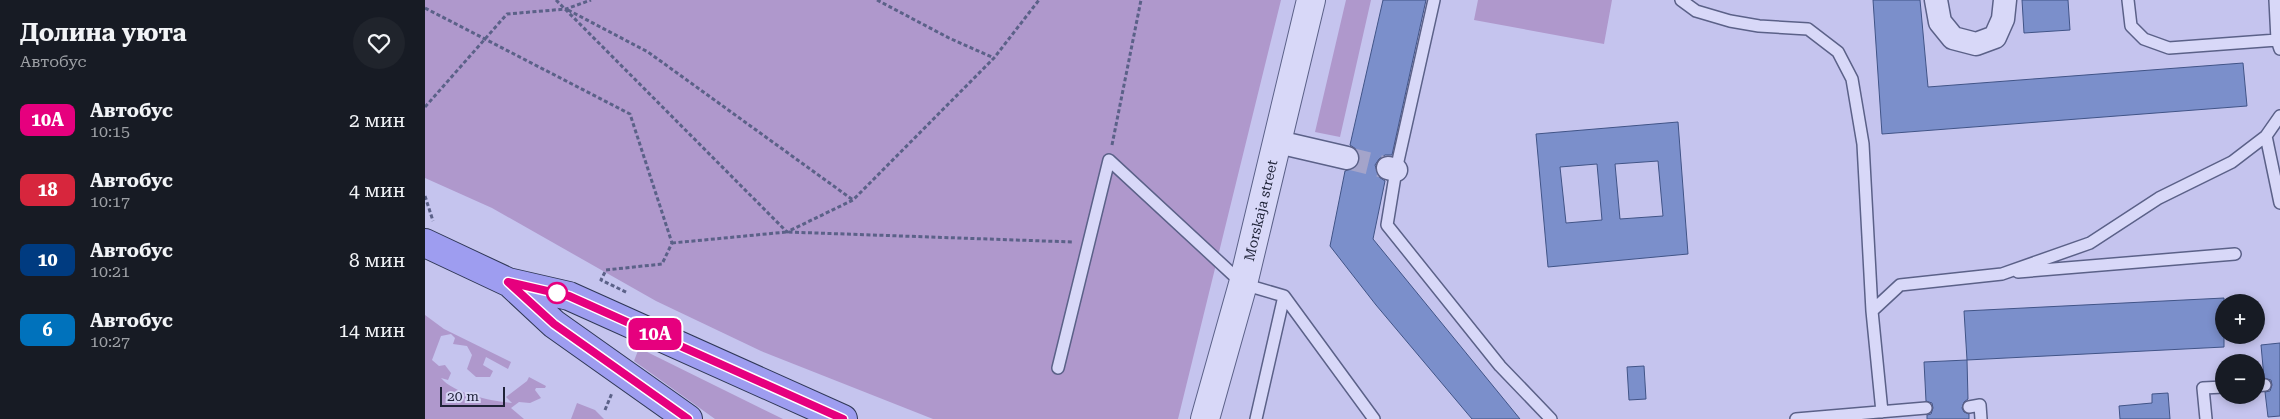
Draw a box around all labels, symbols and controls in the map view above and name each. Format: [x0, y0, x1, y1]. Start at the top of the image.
button: heart [353, 17, 405, 69]
text: Долина уюта [20, 19, 187, 47]
text: Автобус [20, 52, 87, 71]
text: Автобус [90, 99, 173, 122]
text: 10А [31, 109, 64, 130]
text: 2 мин [349, 109, 405, 132]
text: 10:15 [90, 122, 130, 141]
street label: Morskaja street [1241, 158, 1280, 263]
text: Автобус [90, 169, 173, 192]
text: 18 [37, 179, 58, 200]
text: 4 мин [349, 179, 405, 202]
text: 10:17 [90, 192, 130, 211]
text: Автобус [90, 239, 173, 262]
text: 10 [37, 249, 58, 270]
text: 8 мин [349, 249, 405, 272]
text: 10:21 [90, 262, 130, 281]
unlabelled marker [546, 282, 568, 304]
map controls [2215, 294, 2265, 404]
button: + [2215, 294, 2265, 344]
text: Автобус [90, 309, 173, 332]
line badge: 10А [626, 318, 684, 350]
text: 6 [42, 319, 53, 340]
text: 14 мин [338, 319, 405, 342]
text: 10А [638, 323, 672, 344]
text: 10:27 [90, 332, 130, 351]
button: − [2215, 354, 2265, 404]
scale bar [440, 384, 505, 407]
text: 20 m [447, 388, 479, 404]

